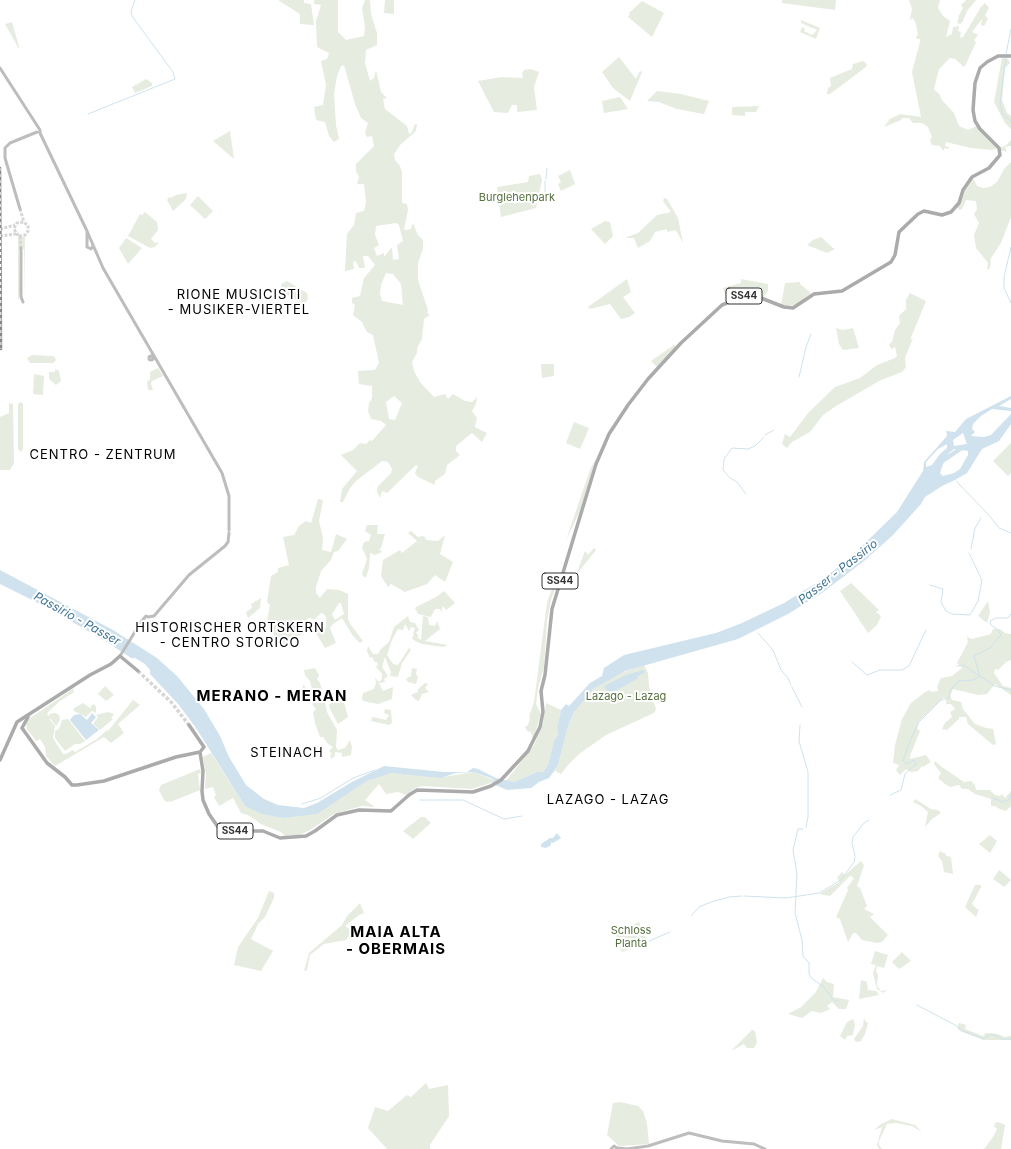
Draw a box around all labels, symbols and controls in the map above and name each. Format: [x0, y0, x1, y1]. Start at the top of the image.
park label: Burglehenpark [479, 191, 555, 205]
district label: RIONE MUSICISTI - MUSIKER-VIERTEL [168, 287, 310, 318]
road number: SS44 [726, 288, 762, 304]
district label: CENTRO - ZENTRUM [29, 447, 177, 463]
water label: Passer - Passirio [795, 537, 881, 607]
road number: SS44 [542, 573, 578, 589]
water label: Passirio - Passer [31, 589, 123, 649]
district label: HISTORISCHER ORTSKERN - CENTRO STORICO [135, 620, 325, 651]
district label: MERANO - MERAN [197, 687, 347, 705]
park label: Lazago - Lazag [586, 690, 666, 704]
district label: STEINACH [250, 745, 324, 761]
district label: LAZAGO - LAZAG [547, 792, 669, 808]
road number: SS44 [217, 823, 253, 839]
district label: MAIA ALTA - OBERMAIS [346, 923, 446, 958]
park label: Schloss Planta [611, 924, 651, 950]

